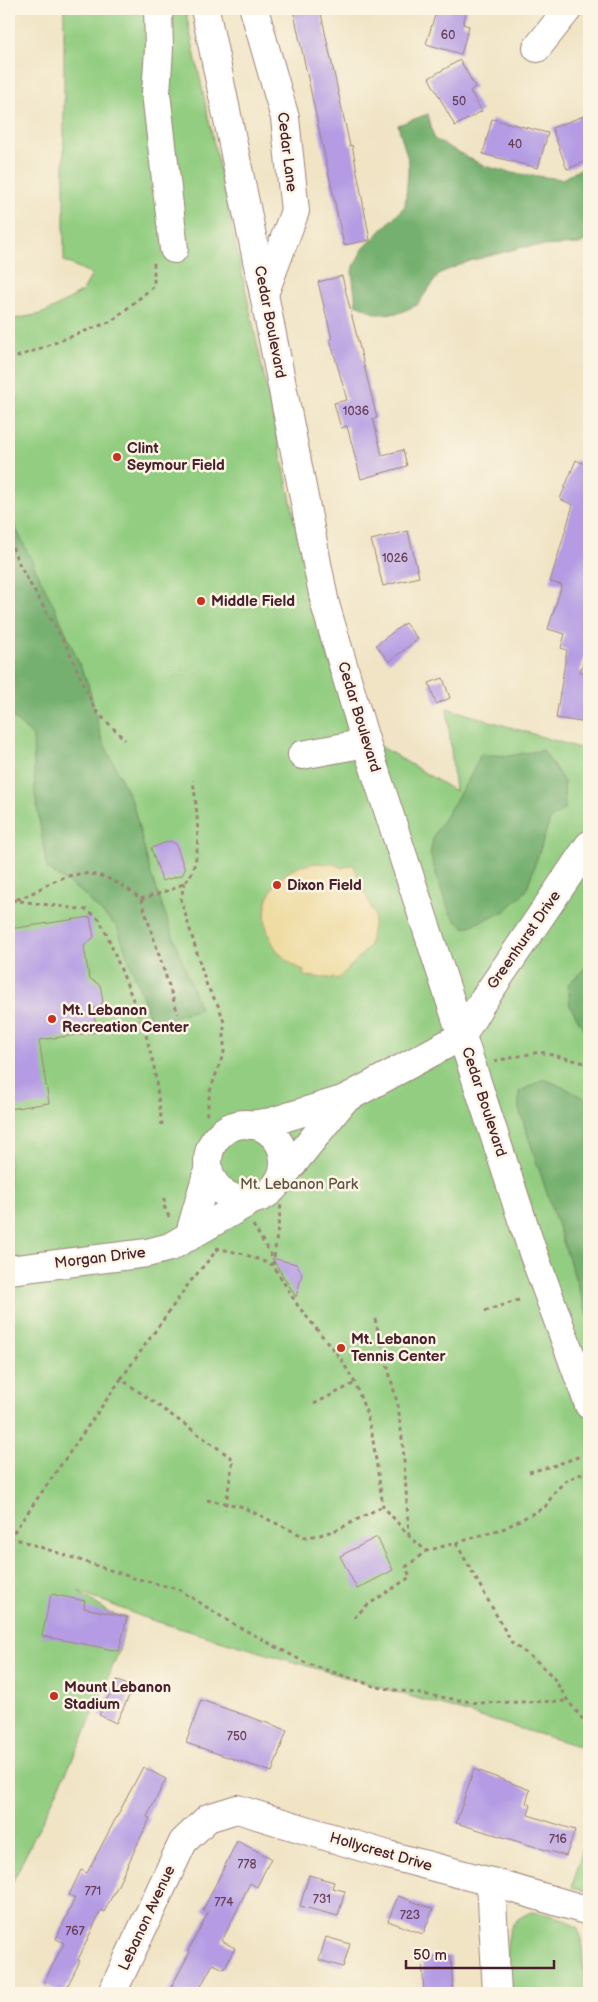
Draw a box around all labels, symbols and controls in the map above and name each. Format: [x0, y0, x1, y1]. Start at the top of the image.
house number: 60 [441, 28, 455, 43]
house number: 50 [452, 94, 466, 109]
street label: Cedar Lane [273, 111, 301, 193]
house number: 40 [508, 137, 522, 152]
street label: Cedar Boulevard [250, 264, 290, 380]
house number: 1036 [343, 404, 369, 419]
place label: Clint Seymour Field [127, 439, 225, 475]
marker: Clint Seymour Field [111, 451, 123, 463]
house number: 1026 [382, 551, 408, 566]
place label: Middle Field [211, 592, 295, 611]
marker: Middle Field [195, 595, 207, 607]
street label: Cedar Boulevard [333, 660, 385, 774]
place label: Dixon Field [287, 876, 362, 895]
marker: Dixon Field [271, 879, 283, 891]
street label: Greenhurst Drive [483, 887, 565, 993]
place label: Mt. Lebanon Recreation Center [62, 1001, 190, 1037]
marker: Mt. Lebanon Recreation Center [46, 1013, 58, 1025]
street label: Cedar Boulevard [457, 1045, 511, 1159]
park label: Mt. Lebanon Park [240, 1175, 359, 1194]
street label: Morgan Drive [53, 1243, 147, 1273]
place label: Mt. Lebanon Tennis Center [351, 1330, 446, 1366]
marker: Mt. Lebanon Tennis Center [335, 1342, 347, 1354]
place label: Mount Lebanon Stadium [64, 1678, 171, 1714]
marker: Mount Lebanon Stadium [48, 1690, 60, 1702]
house number: 750 [227, 1729, 247, 1744]
street label: Hollycrest Drive [327, 1828, 435, 1876]
house number: 716 [549, 1832, 567, 1847]
house number: 778 [238, 1857, 256, 1872]
street label: Lebanon Avenue [114, 1862, 180, 1974]
house number: 771 [85, 1884, 101, 1899]
house number: 731 [313, 1892, 331, 1907]
house number: 774 [214, 1895, 234, 1910]
house number: 723 [400, 1908, 420, 1923]
house number: 767 [65, 1924, 85, 1939]
scale bar [406, 1937, 553, 1969]
text: 50 m [413, 1946, 447, 1965]

